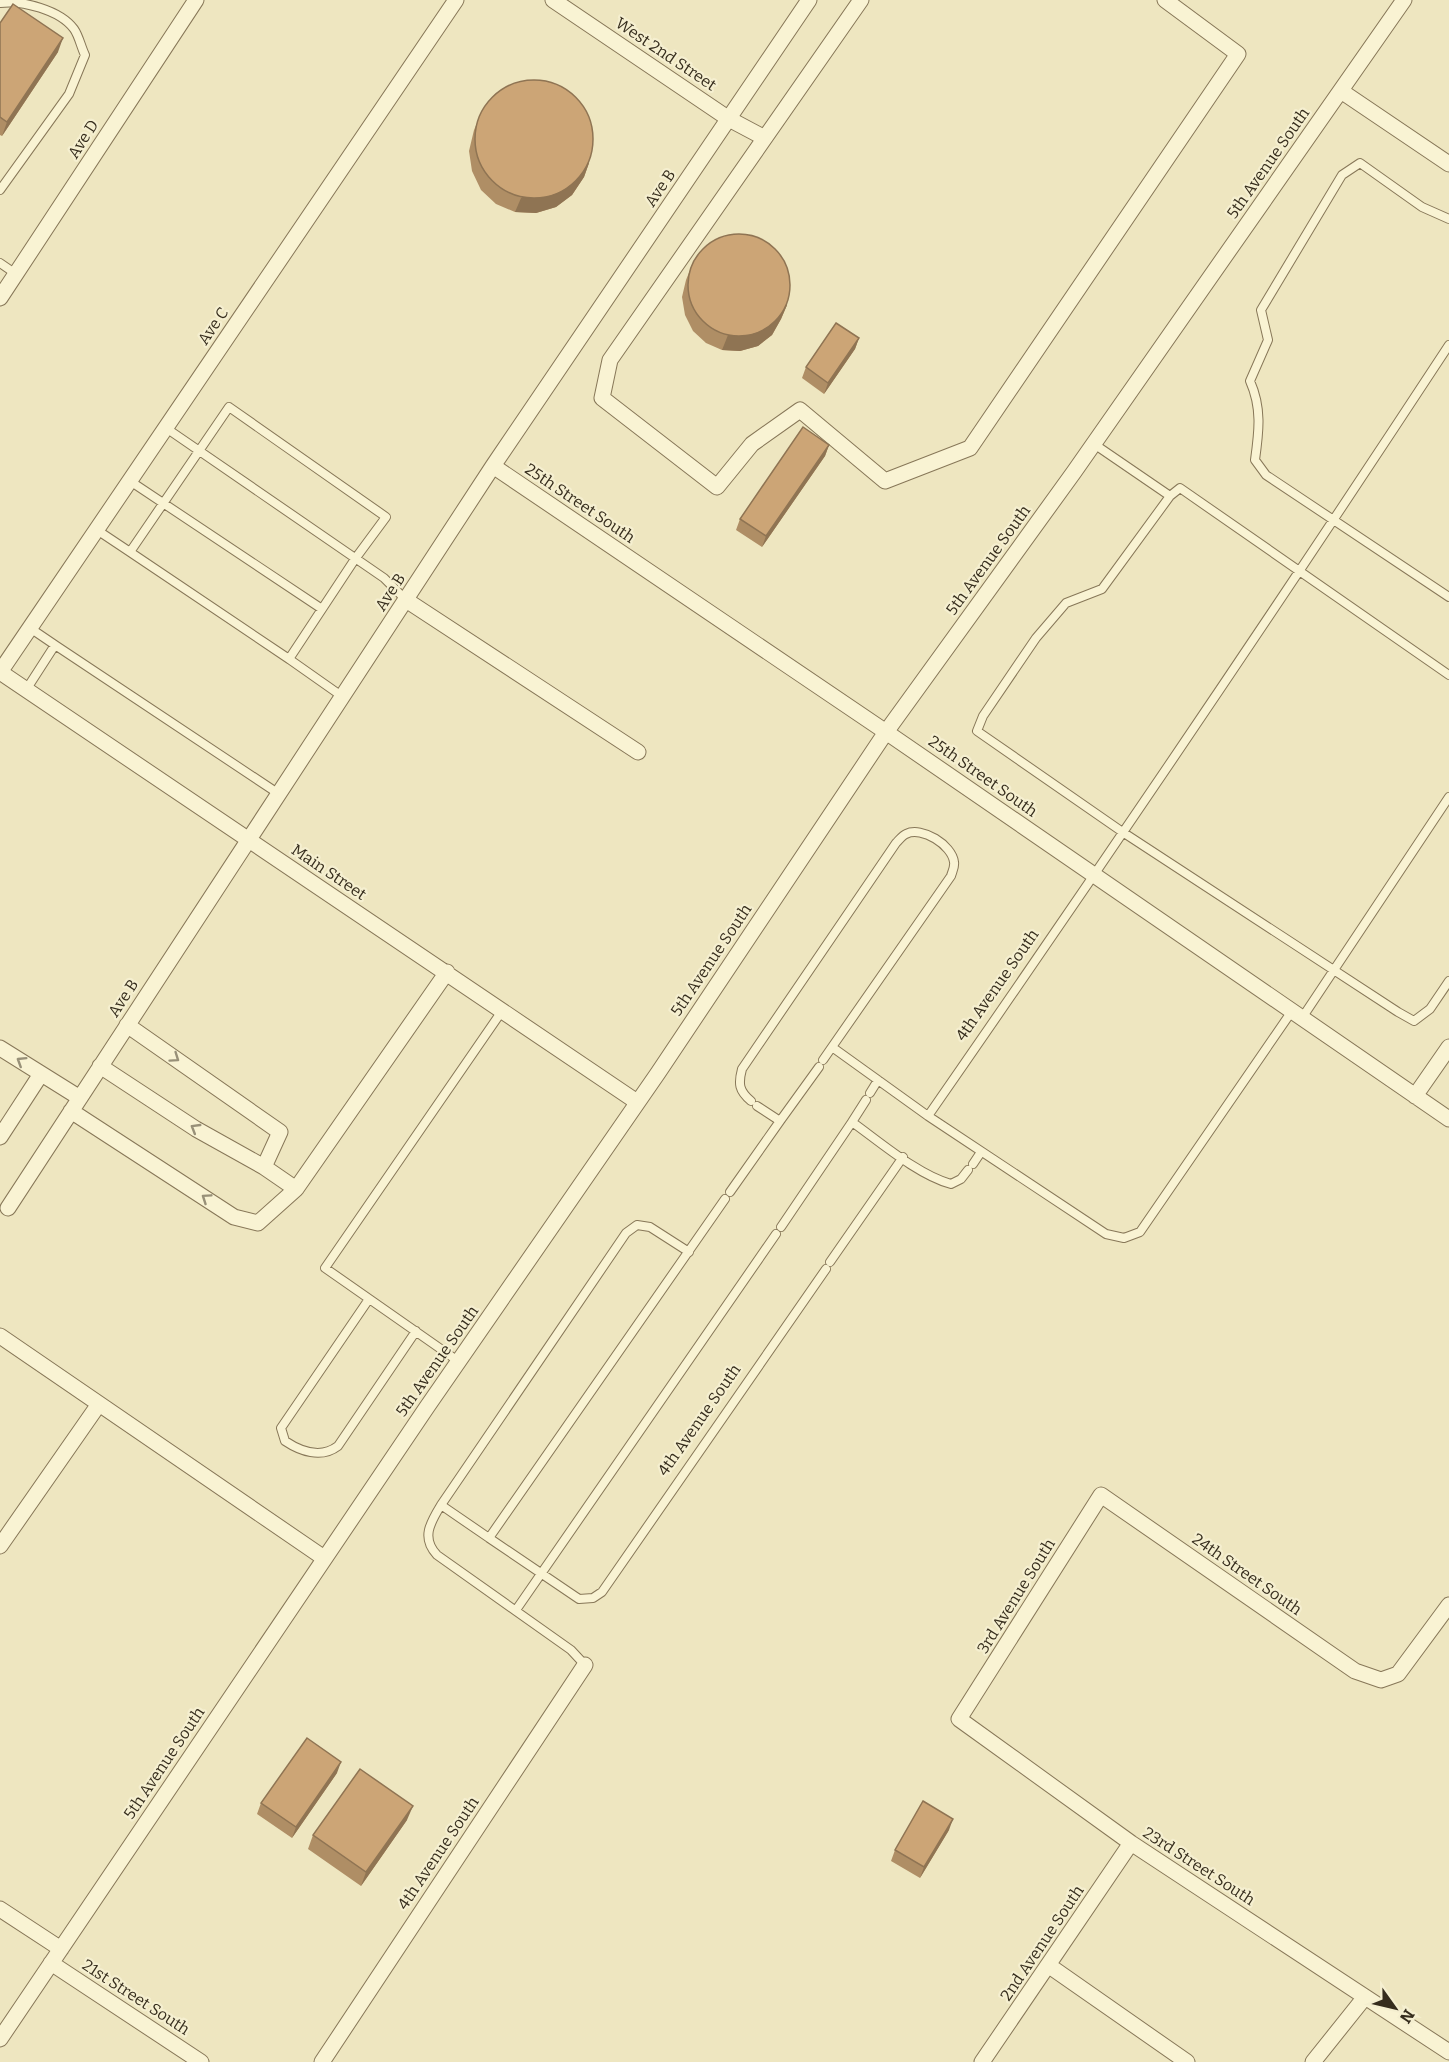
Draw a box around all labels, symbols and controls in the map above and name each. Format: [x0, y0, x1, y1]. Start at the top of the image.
street label: West 2nd Street [612, 13, 720, 95]
street label: 5th Avenue South [1223, 104, 1313, 222]
street label: Ave D [64, 116, 102, 162]
street label: Ave B [641, 166, 679, 210]
street label: Ave C [194, 304, 232, 348]
street label: 25th Street South [521, 459, 639, 547]
street label: 5th Avenue South [942, 501, 1034, 619]
street label: Ave B [371, 570, 409, 614]
street label: 25th Street South [925, 731, 1041, 821]
street label: Main Street [288, 840, 370, 904]
street label: 5th Avenue South [667, 900, 755, 1020]
street label: 4th Avenue South [951, 926, 1043, 1044]
street label: Ave B [104, 976, 142, 1020]
one-way arrow [168, 1051, 179, 1062]
one-way arrow [16, 1058, 27, 1069]
one-way arrow [191, 1124, 201, 1135]
one-way arrow [202, 1194, 213, 1205]
street label: 5th Avenue South [392, 1302, 482, 1420]
street label: 4th Avenue South [653, 1361, 745, 1479]
street label: 24th Street South [1189, 1529, 1305, 1619]
street label: 3rd Avenue South [973, 1535, 1059, 1657]
street label: 5th Avenue South [120, 1703, 208, 1823]
street label: 4th Avenue South [393, 1793, 483, 1913]
street label: 23rd Street South [1140, 1823, 1258, 1909]
street label: 2nd Avenue South [996, 1882, 1088, 2004]
street label: 21st Street South [79, 1955, 193, 2039]
north arrow [1365, 1978, 1425, 2038]
text: N [1396, 2006, 1418, 2027]

